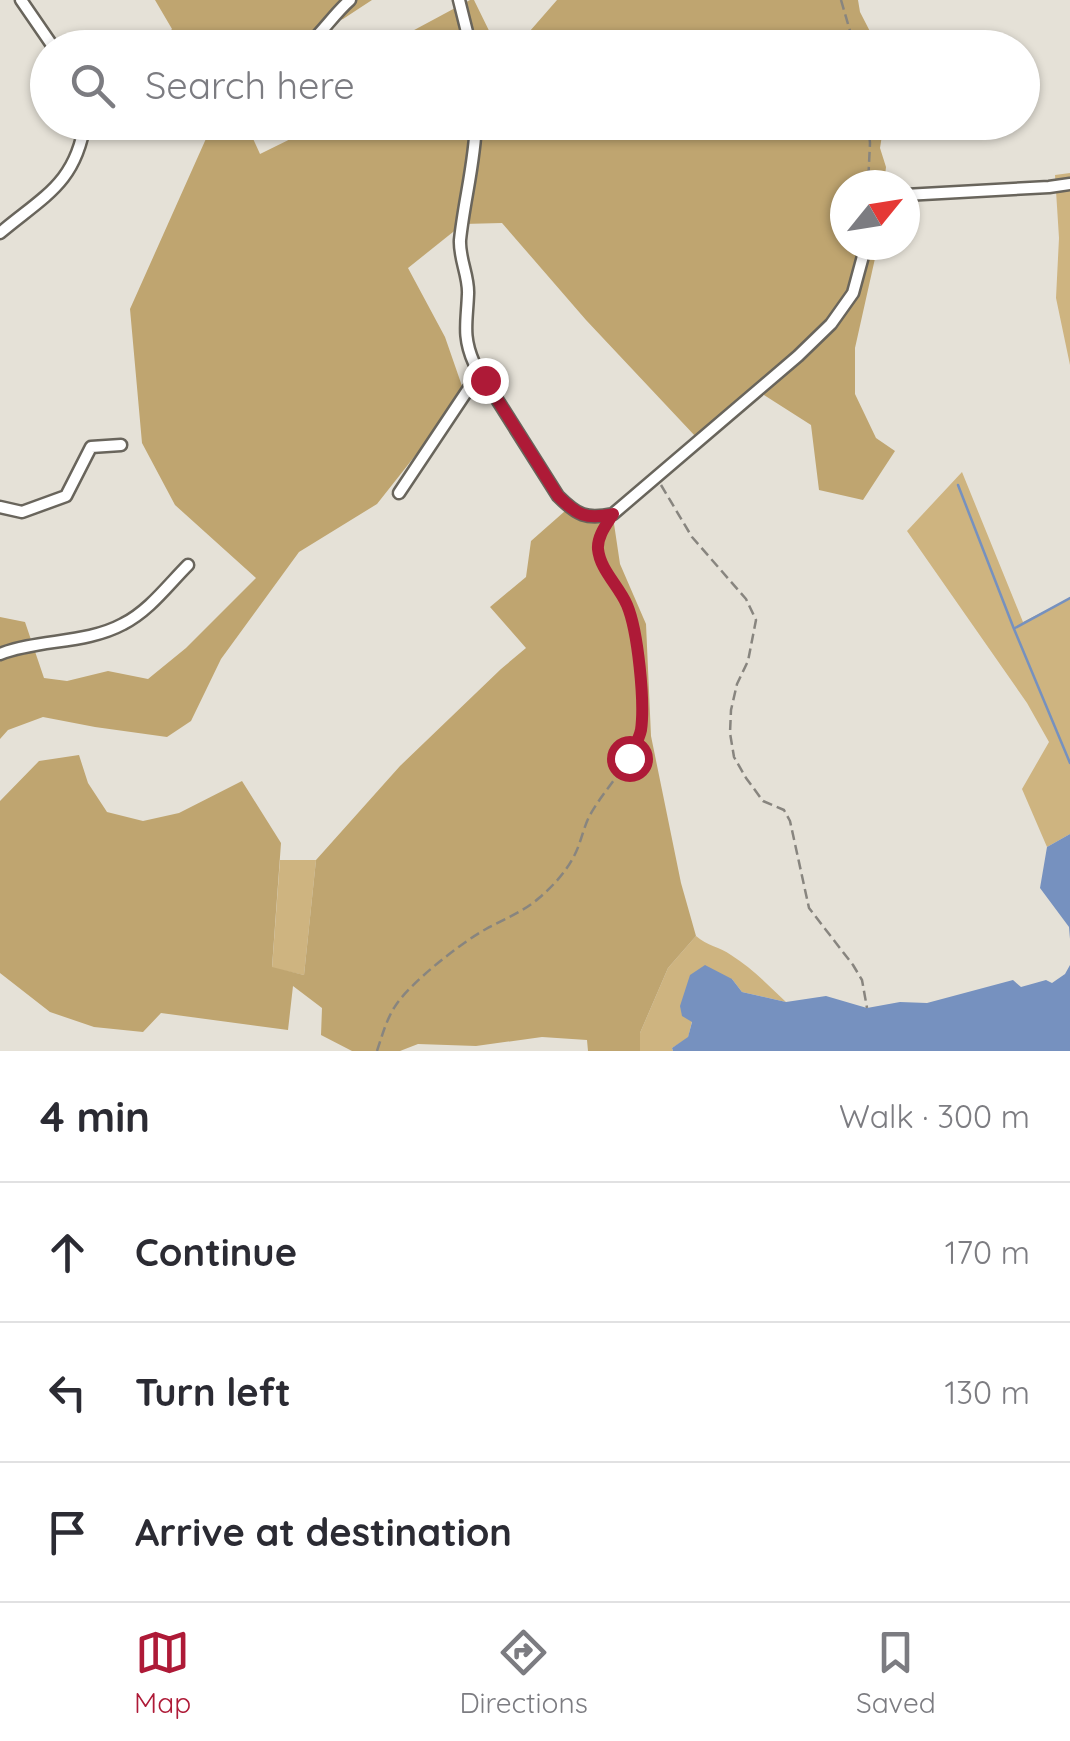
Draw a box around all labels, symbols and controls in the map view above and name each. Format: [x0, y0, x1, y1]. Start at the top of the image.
search box [30, 30, 1040, 140]
icon: search [65, 58, 120, 113]
text: Search here [145, 61, 355, 109]
north arrow [830, 170, 920, 260]
route end [463, 358, 509, 404]
route start [607, 736, 653, 782]
text: 4 min [40, 1090, 150, 1143]
text: Walk · 300 m [839, 1096, 1030, 1136]
icon: ahead [40, 1225, 95, 1280]
text: Continue [135, 1228, 297, 1276]
text: 170 m [945, 1232, 1030, 1272]
icon: left [40, 1365, 95, 1420]
text: Turn left [135, 1368, 291, 1416]
text: 130 m [944, 1372, 1030, 1412]
icon: arrive [40, 1505, 95, 1560]
text: Arrive at destination [135, 1508, 512, 1556]
tab: Map [134, 1625, 191, 1720]
tab: Directions [459, 1625, 588, 1720]
tab: Saved [856, 1625, 936, 1720]

